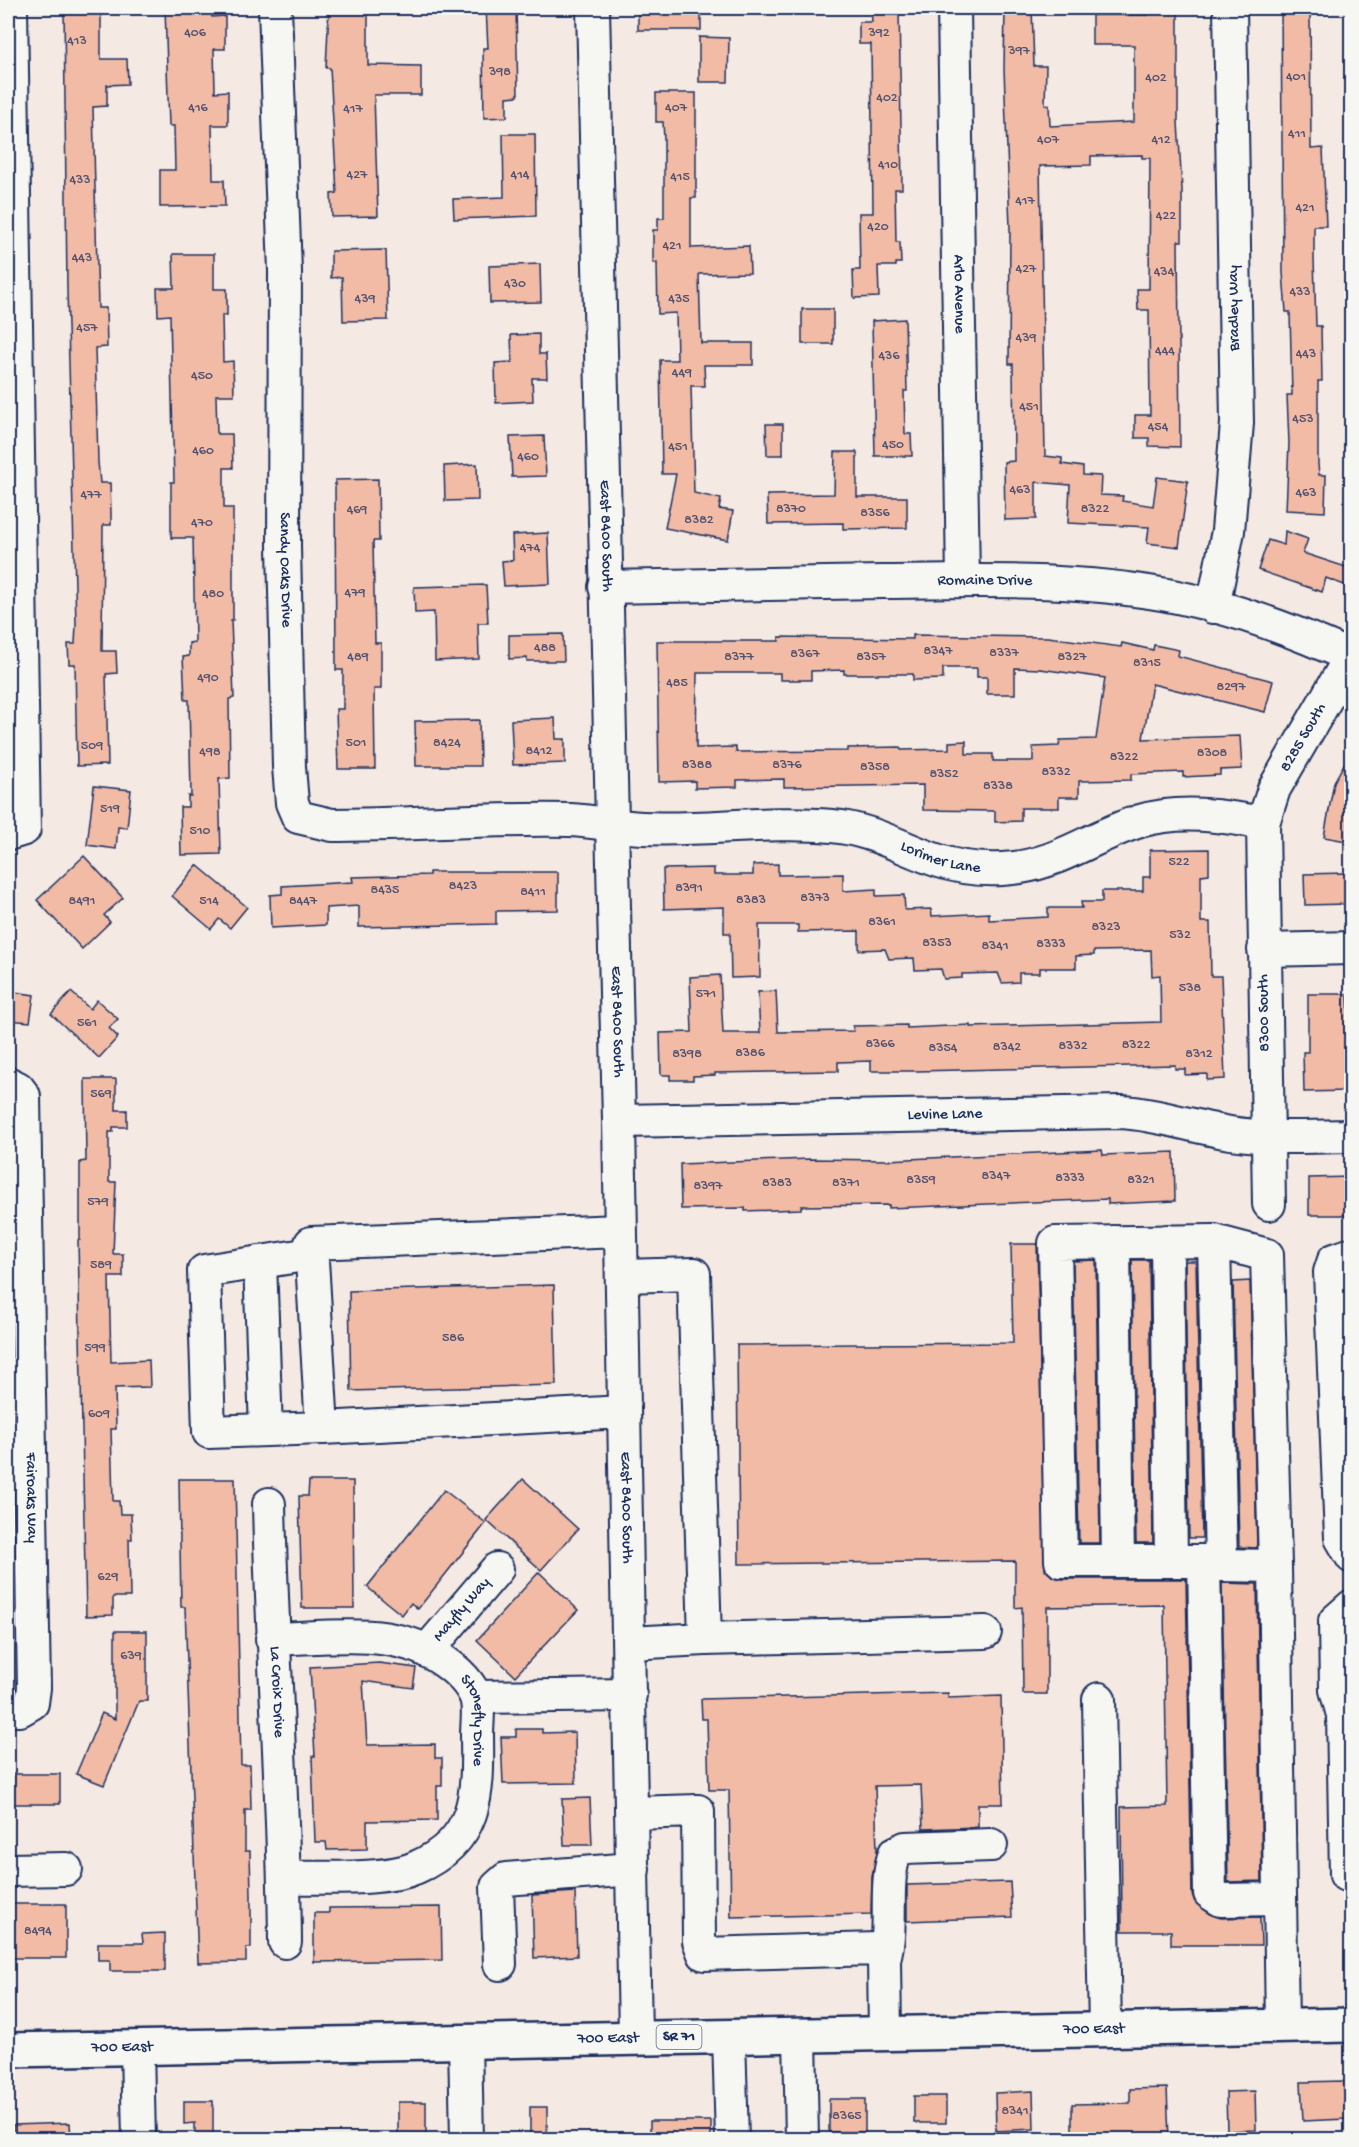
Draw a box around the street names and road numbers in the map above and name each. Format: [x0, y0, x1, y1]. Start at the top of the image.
street label: Arlo Avenue [948, 254, 969, 334]
street label: Bradley Way [1225, 265, 1245, 352]
street label: East 8400 South [595, 480, 616, 592]
street label: Sandy Oaks Drive [274, 512, 295, 628]
street label: Romaine Drive [937, 572, 1033, 591]
street label: 8285 South [1276, 700, 1331, 775]
street label: Lorimer Lane [897, 837, 982, 878]
street label: East 8400 South [606, 966, 627, 1078]
street label: 8300 South [1255, 974, 1275, 1052]
street label: Levine Lane [907, 1105, 983, 1125]
street label: Fairoaks Way [21, 1451, 41, 1543]
street label: East 8400 South [615, 1452, 636, 1564]
street label: Mayfly Way [429, 1574, 495, 1646]
street label: La Croix Drive [265, 1646, 288, 1739]
street label: Stonefly Drive [455, 1671, 488, 1767]
street label: 700 East [1062, 2020, 1126, 2040]
road number: SR 71 [656, 2025, 702, 2049]
street label: 700 East [576, 2029, 640, 2049]
street label: 700 East [90, 2038, 154, 2058]

